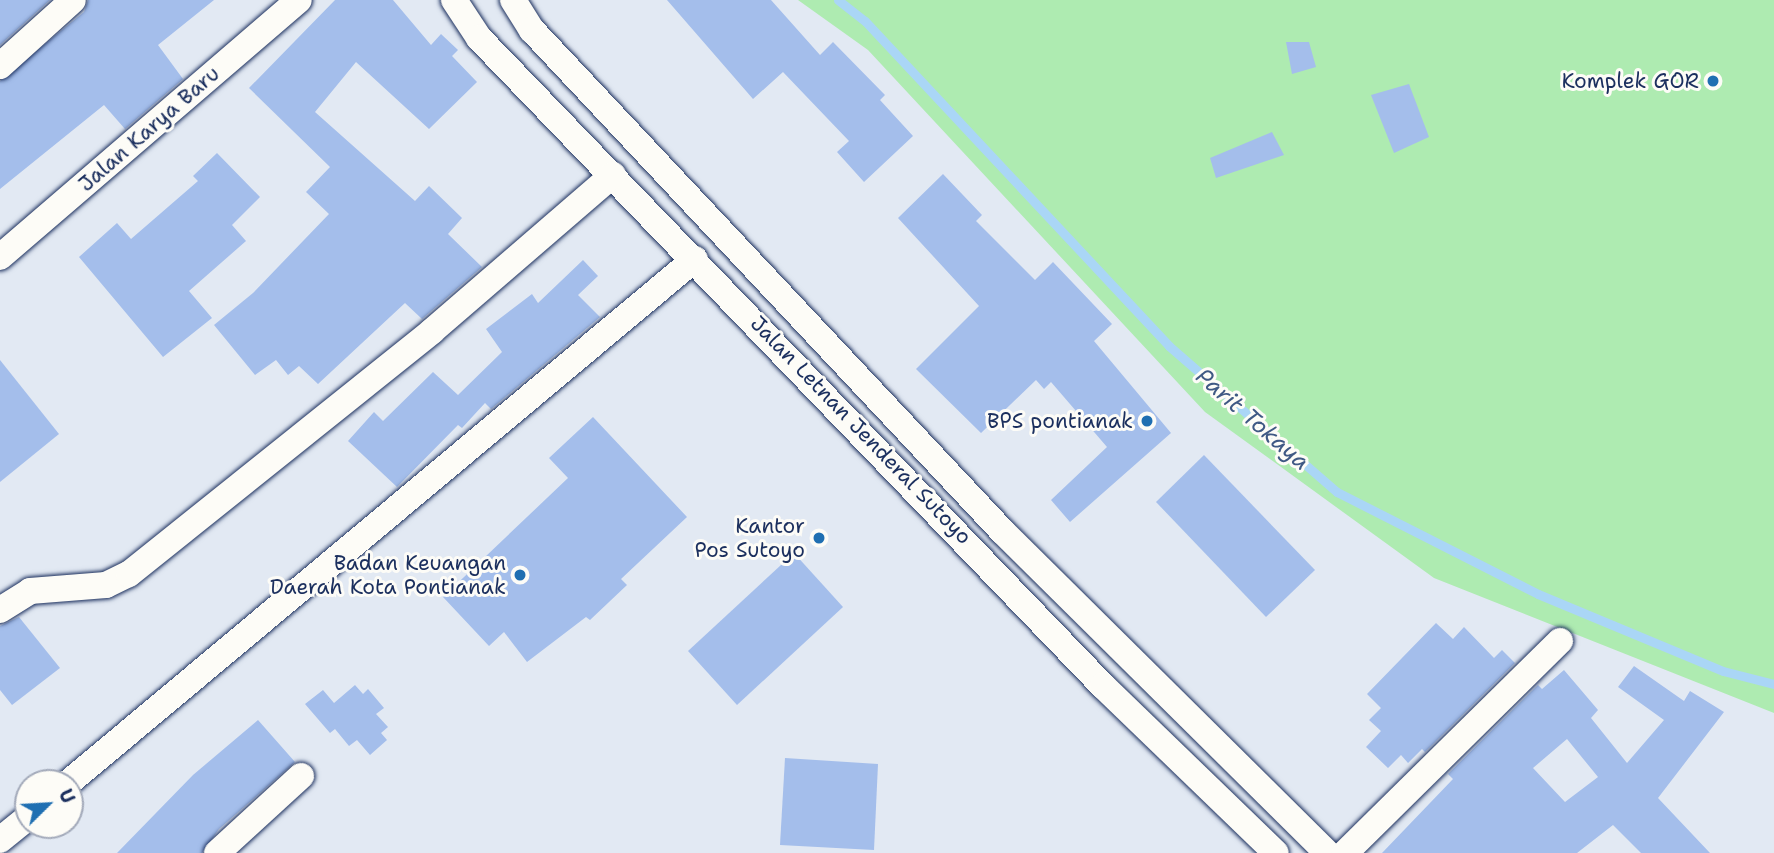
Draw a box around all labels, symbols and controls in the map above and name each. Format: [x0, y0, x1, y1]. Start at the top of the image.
street label: Jalan Karya Baru [73, 61, 225, 197]
place label: Komplek GOR [1561, 68, 1699, 94]
marker: Komplek GOR [1705, 73, 1721, 89]
street label: Jalan Letnan Jenderal Sutoyo [745, 311, 977, 549]
water label: Parit Tokaya [1191, 362, 1315, 476]
place label: BPS pontianak [987, 408, 1133, 434]
marker: BPS pontianak [1139, 413, 1155, 429]
place label: Kantor Pos Sutoyo [695, 513, 805, 563]
marker: Kantor Pos Sutoyo [811, 530, 827, 546]
place label: Badan Keuangan Daerah Kota Pontianak [270, 550, 506, 600]
marker: Badan Keuangan Daerah Kota Pontianak [512, 567, 528, 583]
north arrow [14, 769, 84, 839]
text: U [53, 785, 81, 807]

